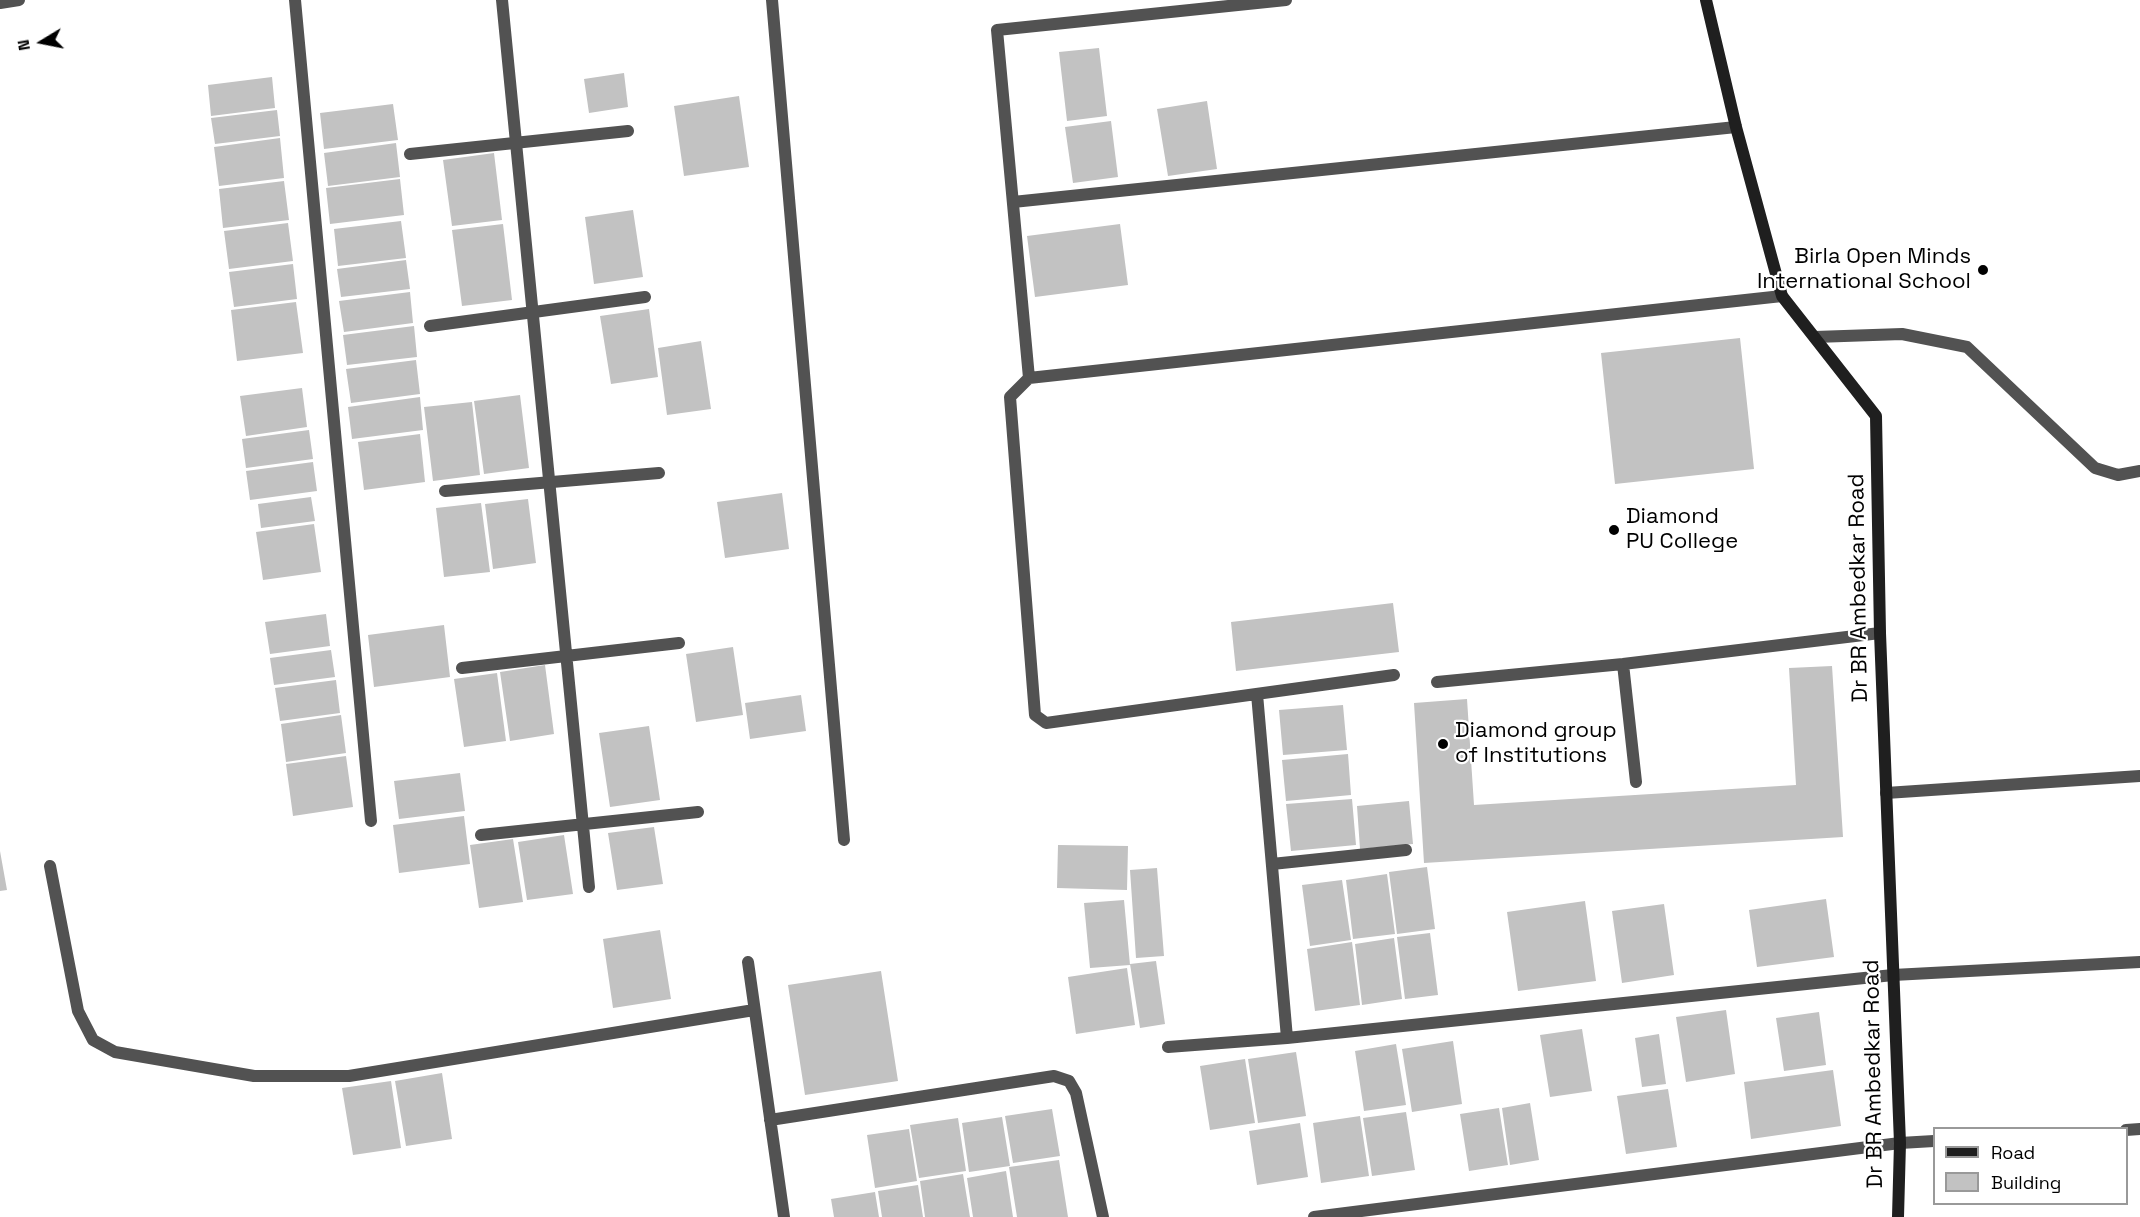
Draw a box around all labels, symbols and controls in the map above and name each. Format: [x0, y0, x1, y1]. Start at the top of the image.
north arrow [12, 12, 72, 72]
text: N [13, 38, 35, 52]
place label: Birla Open Minds International School [1757, 244, 1971, 296]
marker: Birla Open Minds International School [1976, 263, 1990, 277]
street label: Dr BR Ambedkar Road [1844, 473, 1874, 703]
place label: Diamond PU College [1626, 504, 1738, 556]
marker: Diamond PU College [1607, 523, 1621, 537]
place label: Diamond group of Institutions [1455, 718, 1617, 770]
marker: Diamond group of Institutions [1436, 737, 1450, 751]
street label: Dr BR Ambedkar Road [1859, 959, 1889, 1189]
legend [1933, 1127, 2128, 1205]
text: Road [1991, 1141, 2035, 1164]
text: Building [1991, 1171, 2061, 1194]

